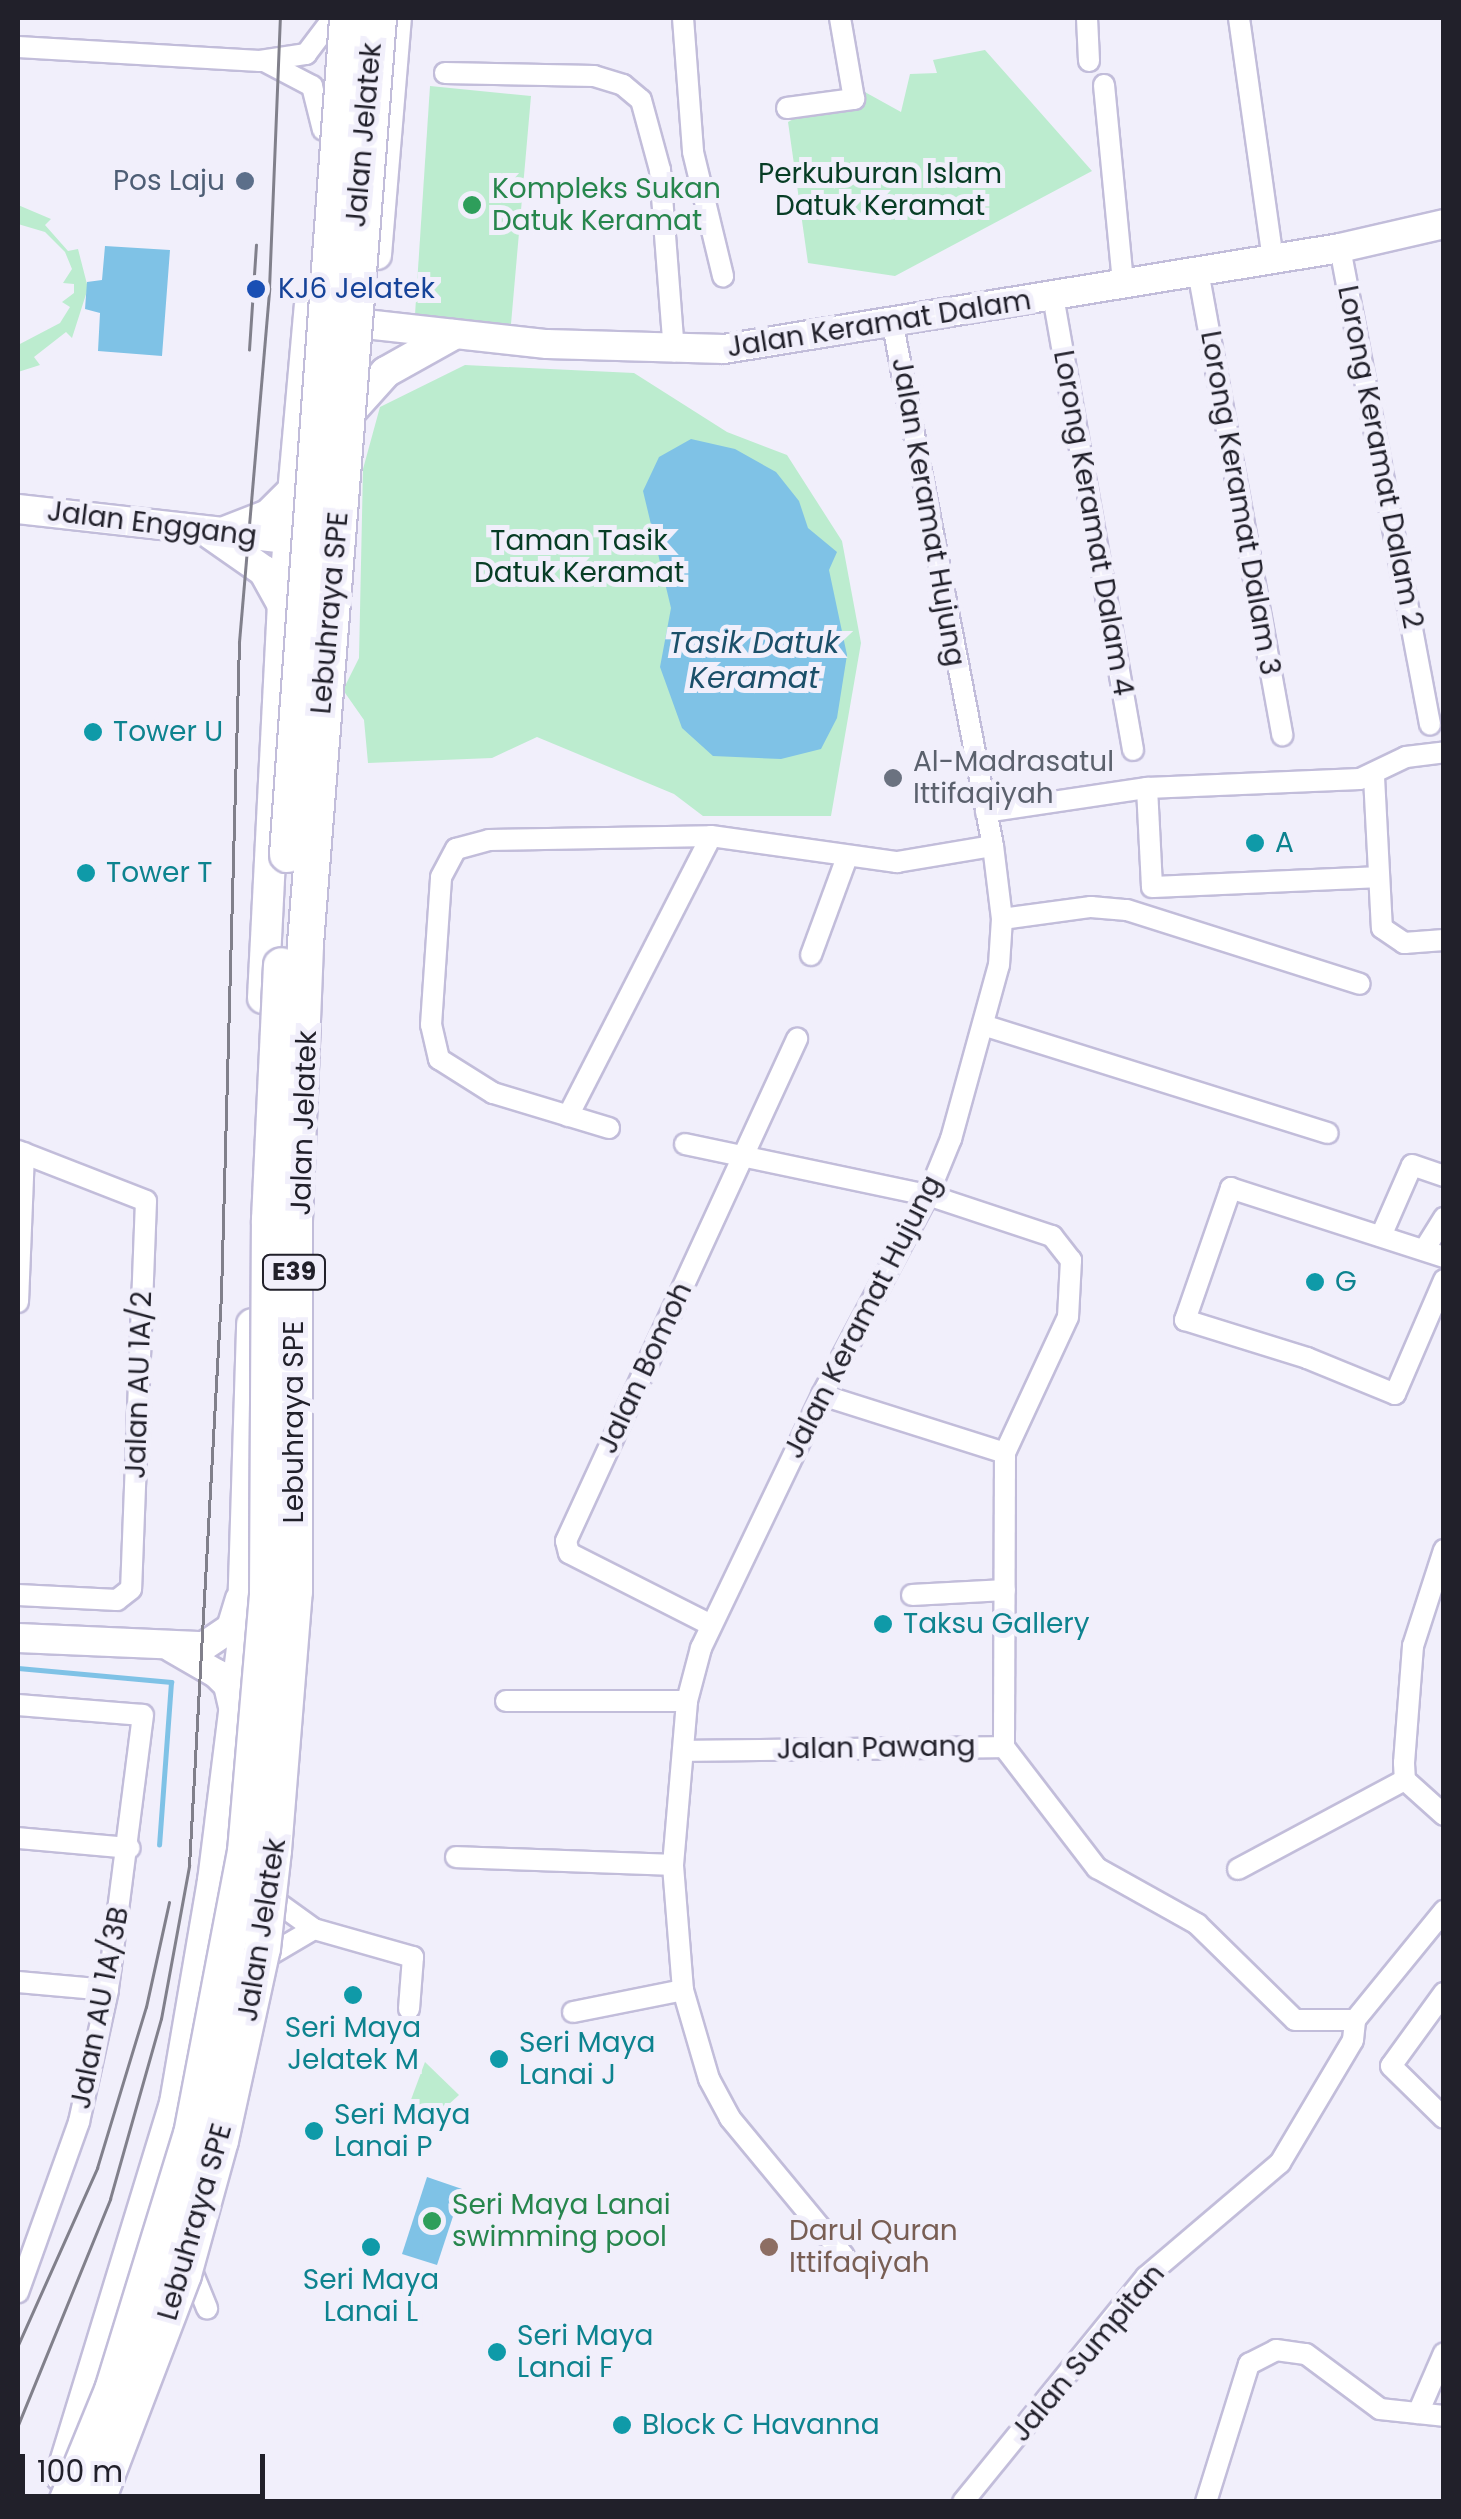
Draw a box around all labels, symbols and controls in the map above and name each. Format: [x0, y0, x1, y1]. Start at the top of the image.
street label: Jalan Jelatek [339, 41, 389, 229]
park label: Perkuburan Islam Datuk Keramat [758, 157, 1002, 223]
place label: Pos Laju [113, 164, 225, 198]
marker: Pos Laju [234, 170, 256, 192]
place label: Kompleks Sukan Datuk Keramat [492, 172, 721, 238]
marker: Kompleks Sukan Datuk Keramat [461, 194, 483, 216]
place label: KJ6 Jelatek [278, 272, 435, 306]
marker: KJ6 Jelatek [243, 276, 269, 302]
street label: Jalan Keramat Dalam [725, 283, 1033, 365]
street label: Lorong Keramat Dalam 2 [1330, 283, 1430, 631]
street label: Lorong Keramat Dalam 3 [1193, 328, 1287, 678]
street label: Lorong Keramat Dalam 4 [1046, 348, 1140, 698]
street label: Jalan Keramat Hujung [884, 355, 972, 669]
street label: Jalan Enggang [45, 494, 259, 554]
street label: Lebuhraya SPE [304, 511, 356, 715]
park label: Taman Tasik Datuk Keramat [474, 524, 684, 590]
water label: Tasik Datuk Keramat [669, 625, 839, 696]
place label: Tower U [113, 715, 223, 749]
marker: Tower U [82, 721, 104, 743]
place label: Al-Madrasatul Ittifaqiyah [913, 745, 1114, 811]
marker: Al-Madrasatul Ittifaqiyah [882, 767, 904, 789]
place label: A [1275, 826, 1294, 860]
marker: A [1244, 832, 1266, 854]
place label: Tower T [106, 856, 212, 890]
marker: Tower T [75, 862, 97, 884]
street label: Jalan Jelatek [284, 1030, 324, 1216]
street label: Jalan Keramat Hujung [777, 1170, 949, 1464]
road number: E39 [262, 1252, 326, 1292]
place label: G [1335, 1265, 1357, 1299]
marker: G [1304, 1271, 1326, 1293]
street label: Jalan Bomoh [591, 1277, 699, 1459]
street label: Jalan AU 1A/2 [119, 1291, 159, 1479]
street label: Lebuhraya SPE [277, 1321, 311, 1523]
place label: Taksu Gallery [903, 1607, 1090, 1641]
marker: Taksu Gallery [872, 1613, 894, 1635]
street label: Jalan Pawang [776, 1729, 976, 1767]
street label: Jalan Jelatek [231, 1836, 293, 2024]
street label: Jalan AU 1A/3B [64, 1904, 136, 2112]
marker: Seri Maya Jelatek M [342, 1984, 364, 2006]
place label: Seri Maya Jelatek M [285, 2011, 421, 2077]
place label: Seri Maya Lanai J [519, 2026, 655, 2092]
marker: Seri Maya Lanai J [488, 2048, 510, 2070]
place label: Seri Maya Lanai P [334, 2098, 470, 2164]
street label: Lebuhraya SPE [151, 2120, 239, 2324]
marker: Seri Maya Lanai P [303, 2120, 325, 2142]
place label: Seri Maya Lanai swimming pool [452, 2188, 671, 2254]
marker: Seri Maya Lanai swimming pool [421, 2210, 443, 2232]
place label: Darul Quran Ittifaqiyah [789, 2214, 958, 2280]
marker: Seri Maya Lanai L [360, 2236, 382, 2258]
marker: Darul Quran Ittifaqiyah [758, 2236, 780, 2258]
street label: Jalan Sumpitan [1004, 2258, 1172, 2448]
place label: Seri Maya Lanai L [303, 2263, 439, 2329]
place label: Seri Maya Lanai F [517, 2319, 653, 2385]
marker: Seri Maya Lanai F [486, 2341, 508, 2363]
place label: Block C Havanna [642, 2408, 880, 2442]
marker: Block C Havanna [611, 2414, 633, 2436]
scale bar [25, 2434, 270, 2496]
text: 100 m [37, 2450, 123, 2493]

